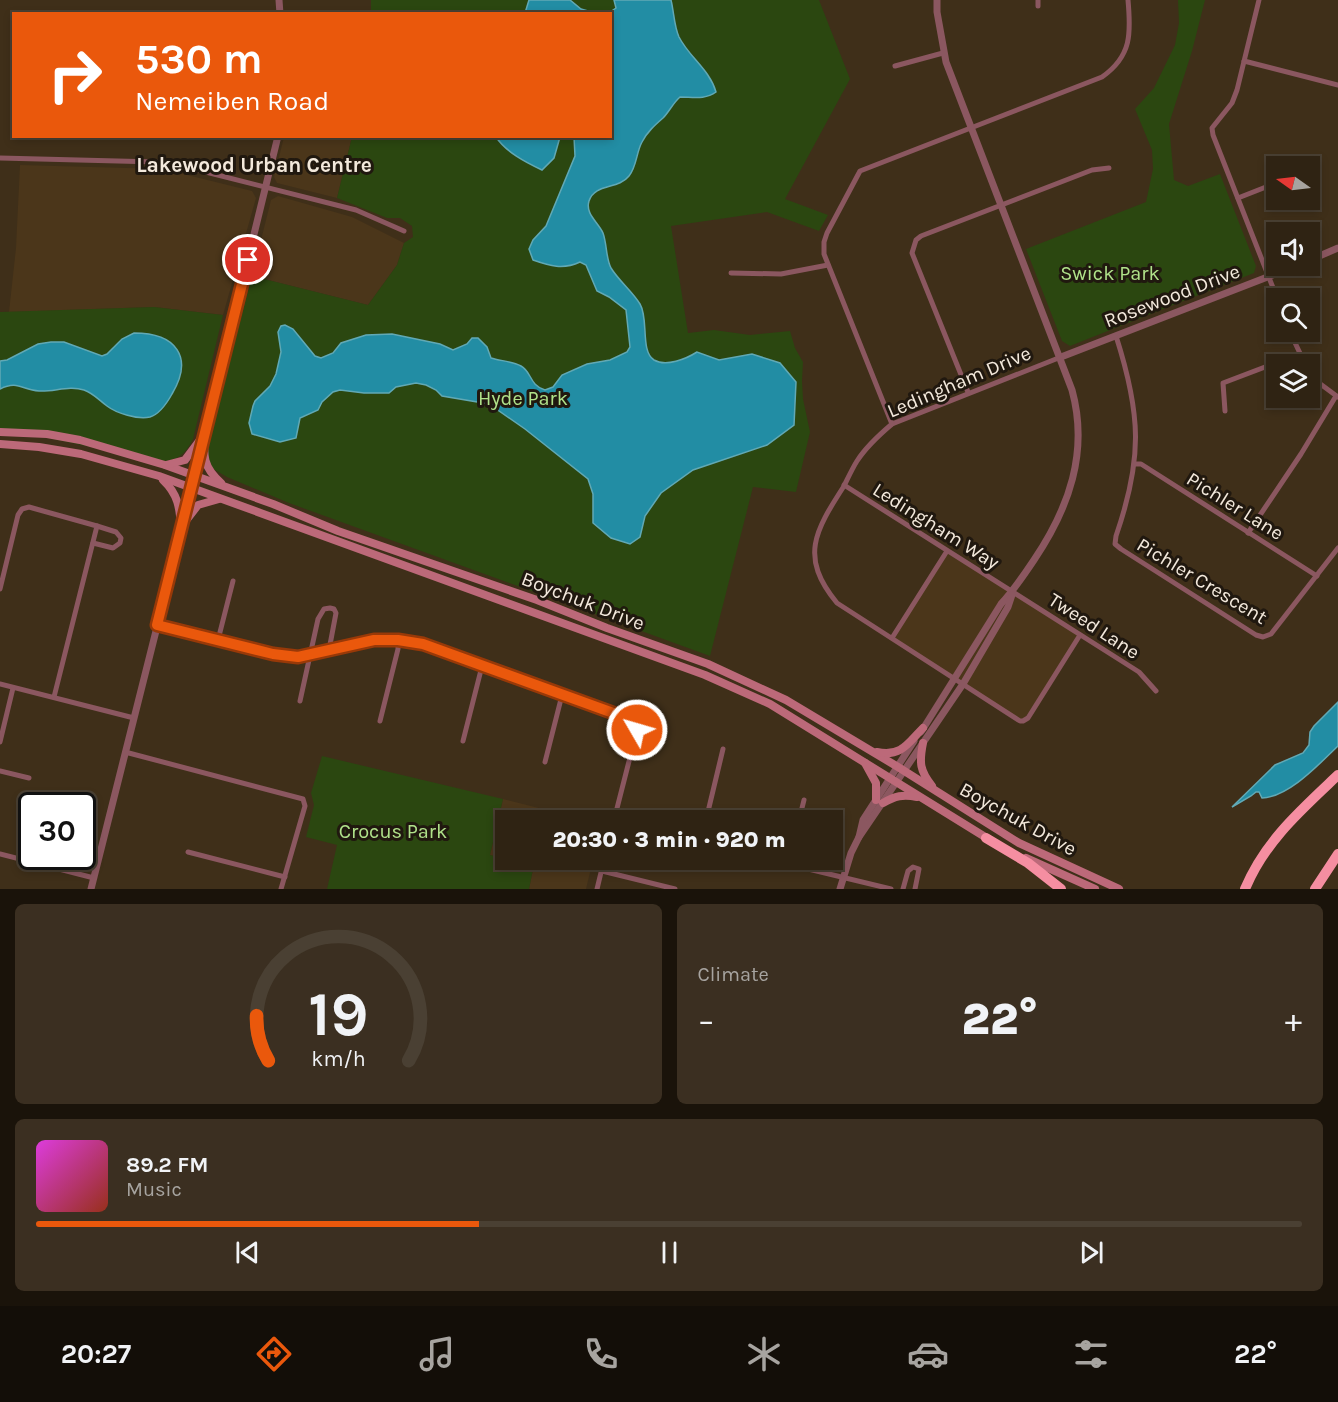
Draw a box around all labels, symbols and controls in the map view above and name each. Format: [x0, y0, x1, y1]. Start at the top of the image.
text: 530 m [135, 34, 263, 84]
icon: right [36, 36, 114, 114]
text: Nemeiben Road [135, 85, 329, 117]
district label: Lakewood Urban Centre [136, 153, 372, 177]
north arrow [1266, 156, 1320, 210]
map controls [1266, 156, 1320, 408]
button: sound [1266, 222, 1320, 276]
pin [222, 234, 273, 285]
icon: arrive [231, 243, 264, 276]
street label: Rosewood Drive [1101, 260, 1243, 332]
park label: Swick Park [1060, 262, 1160, 285]
button: search [1266, 288, 1320, 342]
street label: Ledingham Drive [884, 341, 1034, 423]
button: layers [1266, 354, 1320, 408]
park label: Hyde Park [478, 387, 568, 410]
street label: Pichler Lane [1182, 467, 1288, 545]
street label: Ledingham Way [868, 478, 1004, 574]
street label: Pichler Crescent [1133, 533, 1272, 629]
street label: Boychuk Drive [518, 567, 648, 635]
street label: Tweed Lane [1044, 588, 1144, 664]
position arrow [605, 698, 669, 762]
street label: Boychuk Drive [956, 777, 1080, 861]
speed limit sign: 30 [18, 792, 96, 870]
park label: Crocus Park [339, 820, 447, 843]
text: 20:30 · 3 min · 920 m [552, 827, 786, 853]
text: Climate [698, 963, 769, 986]
text: 19 [308, 978, 368, 1051]
text: 22° [961, 993, 1038, 1045]
text: − [698, 1001, 715, 1039]
text: + [1285, 1001, 1302, 1039]
text: km/h [311, 1046, 365, 1071]
text: 89.2 FM [126, 1152, 209, 1178]
text: Music [126, 1178, 182, 1201]
icon: previous [231, 1236, 264, 1269]
icon: pause [653, 1236, 686, 1269]
icon: next [1075, 1236, 1108, 1269]
icon: directions [253, 1333, 295, 1375]
icon: music [416, 1333, 458, 1375]
icon: phone [580, 1333, 622, 1375]
icon: climate [743, 1333, 785, 1375]
icon: car [907, 1333, 949, 1375]
icon: filters [1070, 1333, 1112, 1375]
text: 20:27 [61, 1338, 131, 1370]
text: 22° [1234, 1338, 1277, 1370]

